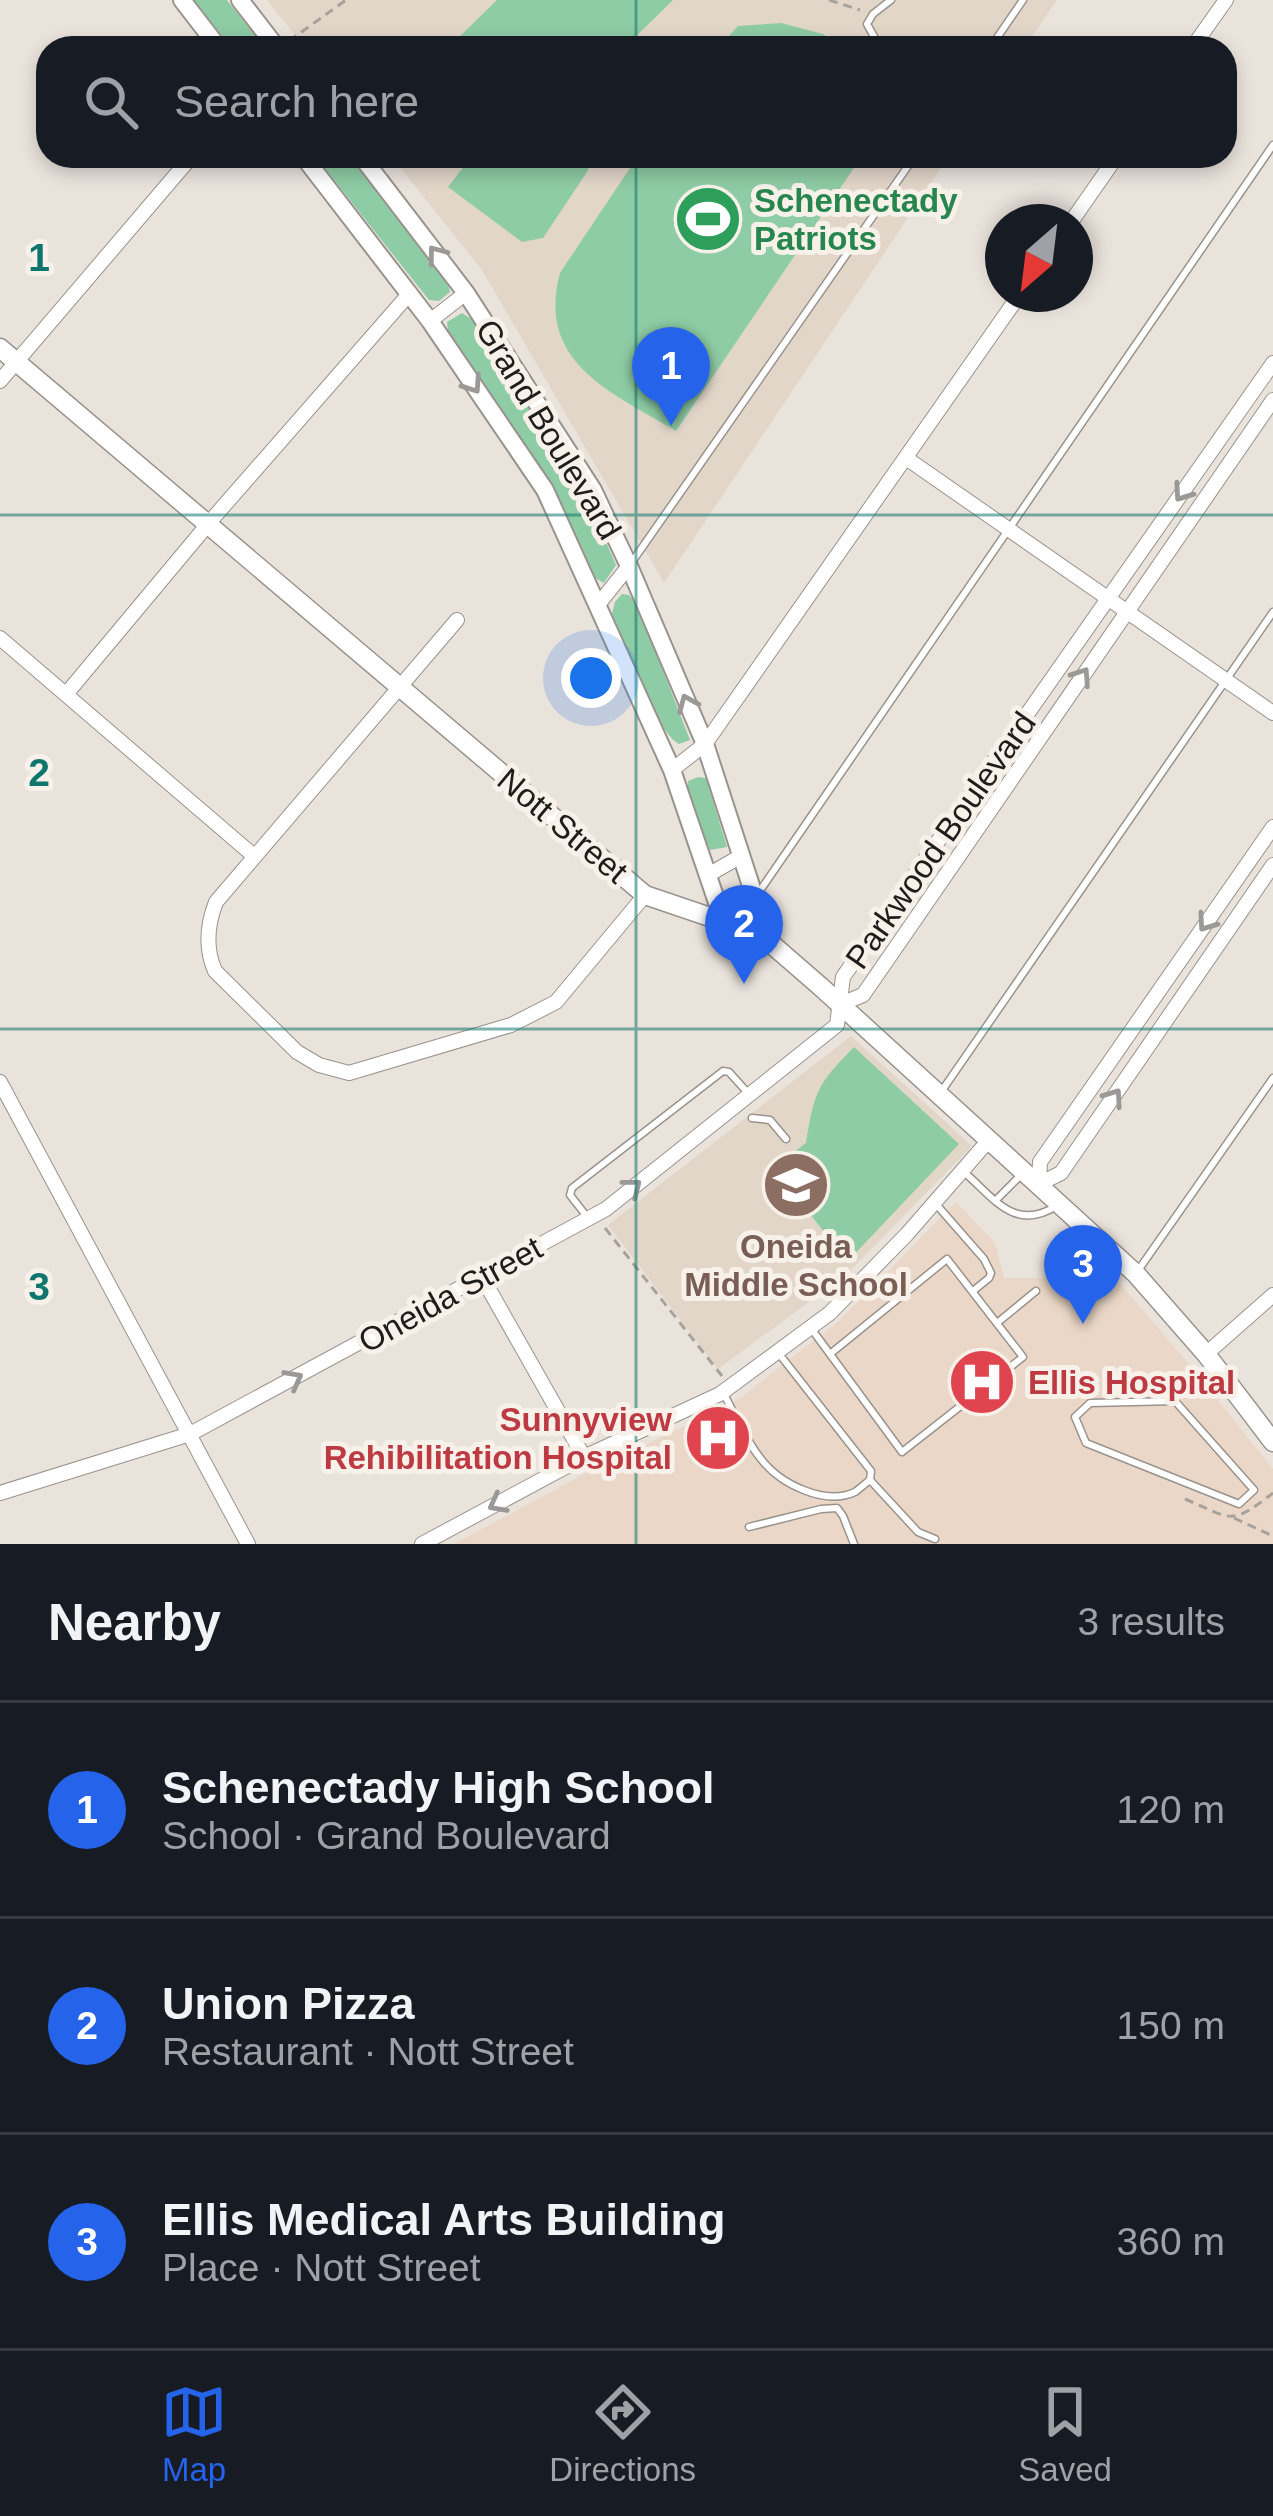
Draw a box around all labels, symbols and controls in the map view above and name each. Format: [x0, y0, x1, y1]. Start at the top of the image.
search box [36, 36, 1237, 168]
icon: search [78, 69, 144, 135]
text: Search here [174, 76, 419, 127]
place label: Schenectady Patriots [754, 182, 958, 257]
sports icon: Schenectady Patriots [673, 184, 743, 254]
north arrow [985, 204, 1093, 312]
text: 1 [28, 236, 50, 279]
one-way arrow [429, 245, 451, 267]
street label: Grand Boulevard [468, 313, 629, 546]
pin: 1 [632, 327, 710, 426]
one-way arrow [459, 371, 481, 393]
one-way arrow [1174, 480, 1196, 502]
your location [561, 648, 621, 708]
one-way arrow [1068, 668, 1090, 690]
one-way arrow [677, 693, 701, 714]
street label: Parkwood Boulevard [838, 705, 1043, 976]
text: 2 [28, 751, 50, 794]
street label: Nott Street [490, 761, 635, 890]
pin: 2 [705, 885, 783, 984]
one-way arrow [1198, 910, 1220, 932]
one-way arrow [1099, 1088, 1121, 1110]
school or university icon: Oneida Middle School [761, 1150, 831, 1220]
one-way arrow [619, 1180, 641, 1201]
pin: 3 [1044, 1225, 1122, 1324]
place label: Oneida Middle School [684, 1228, 908, 1303]
street label: Oneida Street [352, 1229, 548, 1360]
text: 3 [28, 1265, 50, 1308]
hospital icon: Ellis Hospital [947, 1347, 1017, 1417]
place label: Ellis Hospital [1028, 1364, 1235, 1401]
one-way arrow [281, 1370, 302, 1393]
place label: Sunnyview Rehibilitation Hospital [324, 1401, 672, 1476]
hospital icon: Sunnyview Rehibilitation Hospital [683, 1403, 753, 1473]
one-way arrow [488, 1490, 509, 1513]
text: Nearby [48, 1594, 221, 1651]
text: 3 results [1078, 1600, 1225, 1643]
text: Schenectady High School [162, 1762, 715, 1813]
text: 1 [76, 1788, 98, 1831]
text: 120 m [1117, 1788, 1225, 1831]
text: School · Grand Boulevard [162, 1814, 611, 1857]
text: Union Pizza [162, 1978, 415, 2029]
text: 2 [76, 2004, 98, 2047]
text: 150 m [1117, 2004, 1225, 2047]
text: Restaurant · Nott Street [162, 2030, 574, 2073]
text: Ellis Medical Arts Building [162, 2194, 725, 2245]
text: 3 [76, 2220, 98, 2263]
text: 360 m [1117, 2220, 1225, 2263]
text: Place · Nott Street [162, 2246, 481, 2289]
tab: Map [161, 2379, 227, 2489]
tab: Directions [549, 2379, 696, 2489]
tab: Saved [1018, 2379, 1112, 2489]

